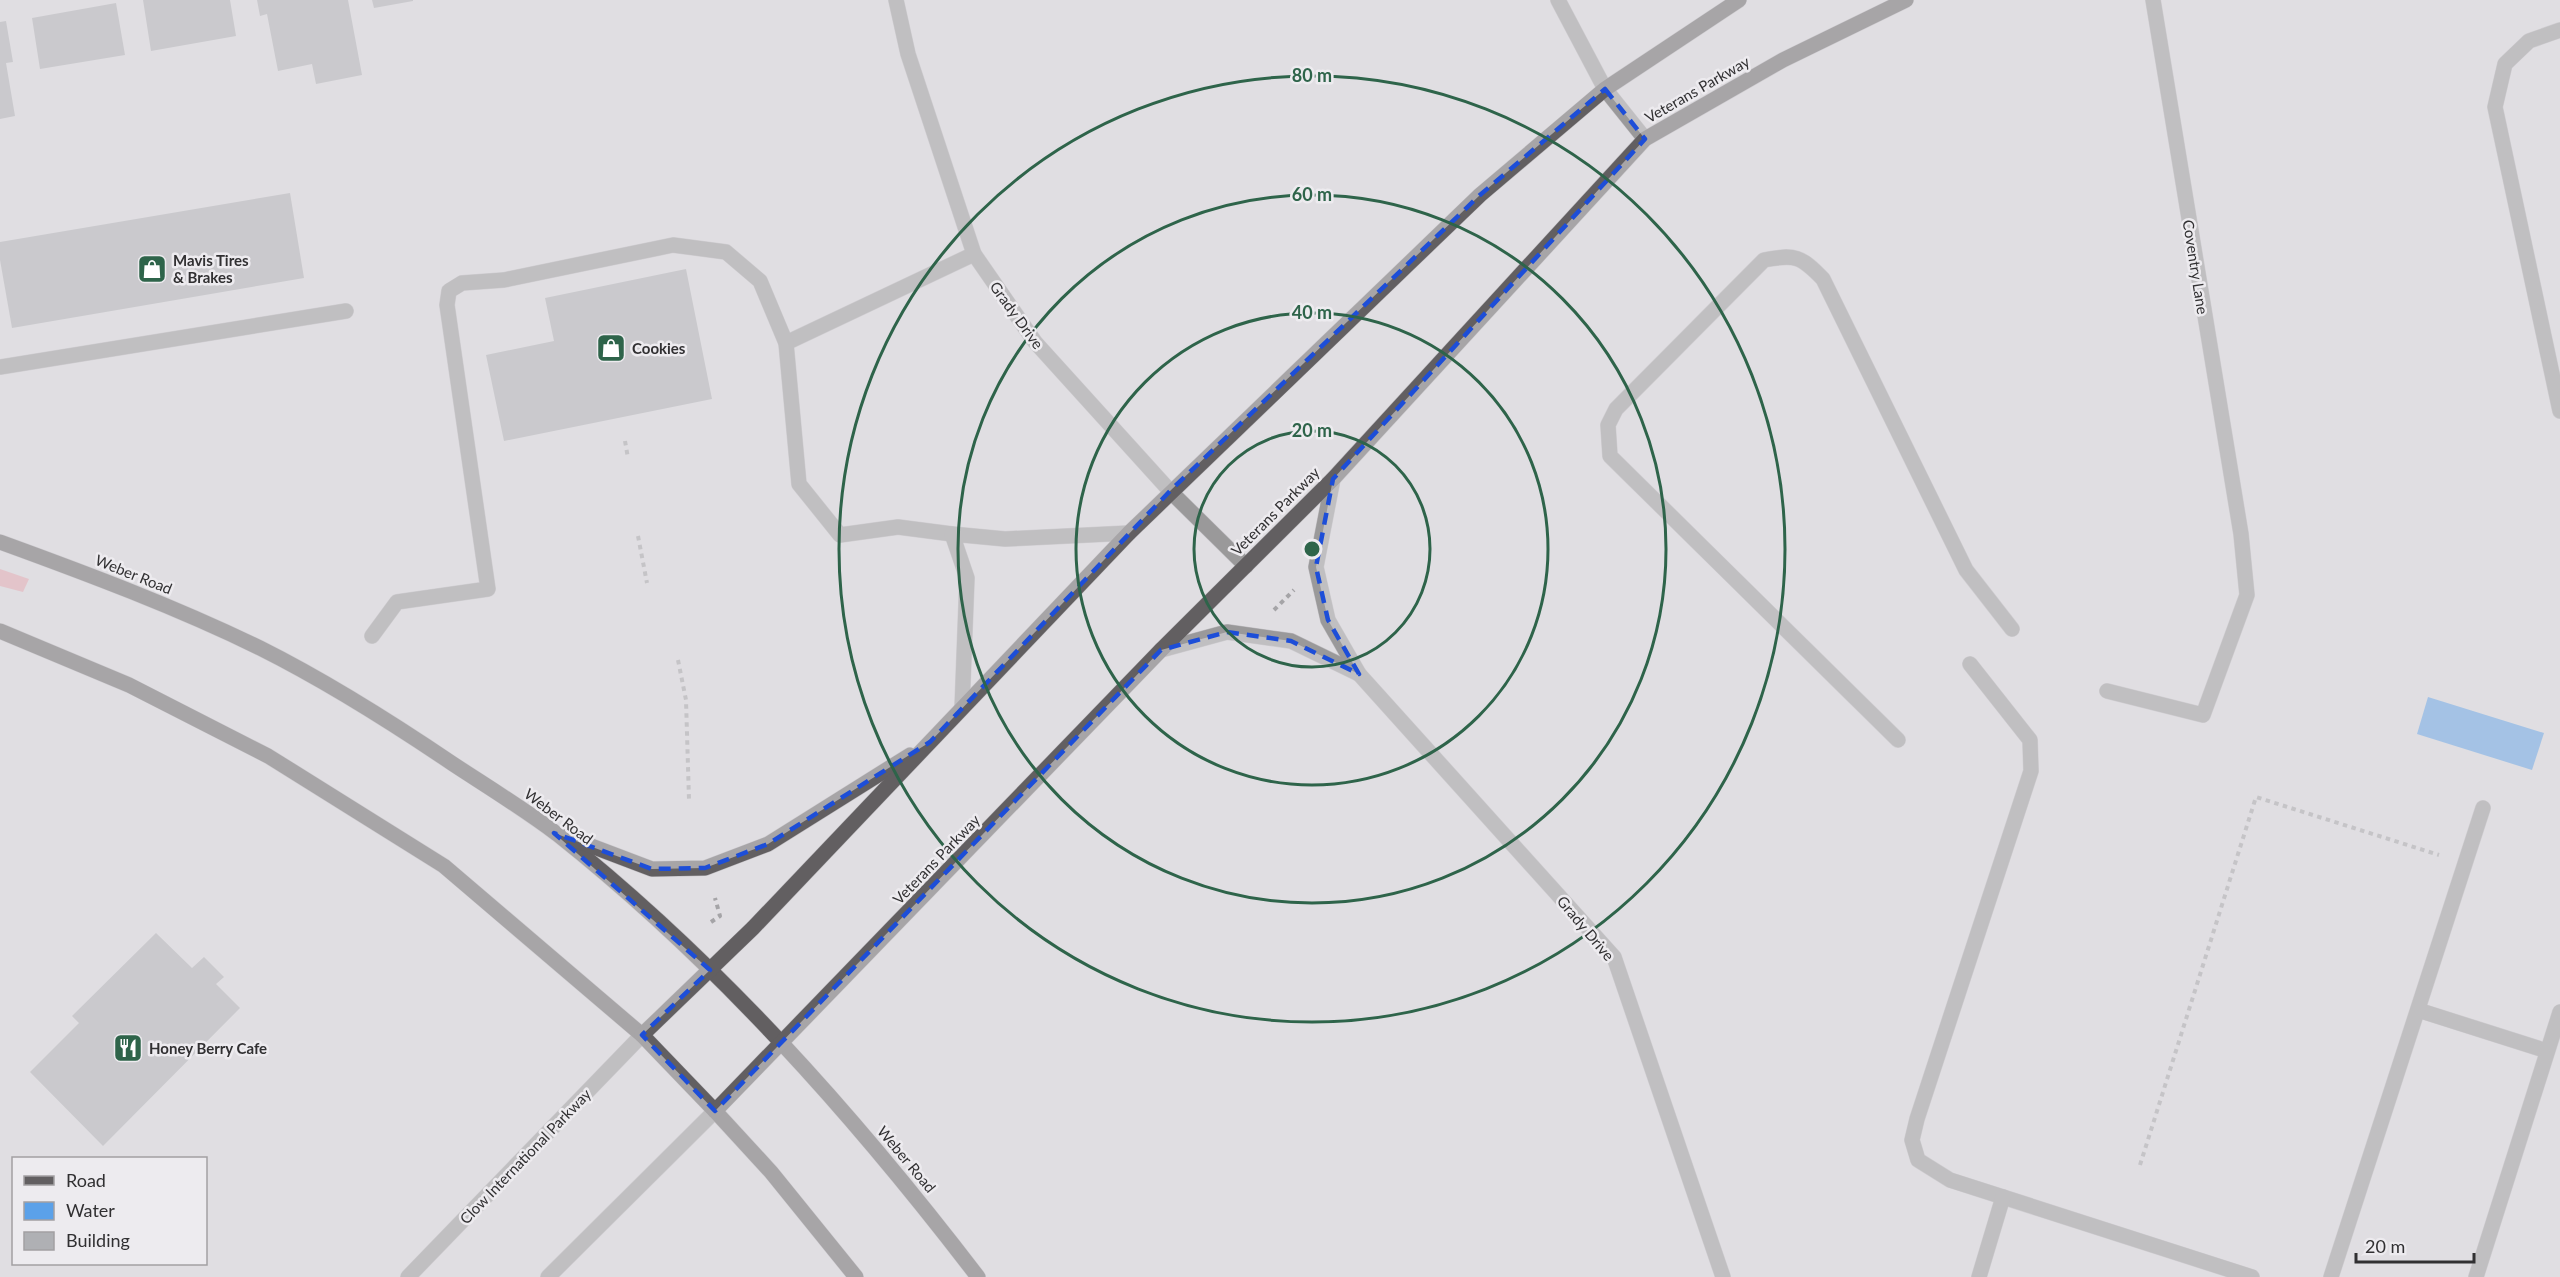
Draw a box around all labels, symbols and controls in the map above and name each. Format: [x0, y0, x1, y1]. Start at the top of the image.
street label: Veterans Parkway [1642, 52, 1753, 126]
text: 80 m [1292, 64, 1332, 86]
text: 60 m [1292, 183, 1332, 205]
street label: Coventry Lane [2180, 218, 2212, 316]
place label: Mavis Tires & Brakes [173, 251, 249, 286]
shop icon: Mavis Tires & Brakes [136, 253, 168, 285]
street label: Grady Drive [987, 278, 1048, 352]
text: 40 m [1292, 301, 1332, 323]
shop icon: Cookies [595, 332, 627, 364]
place label: Cookies [632, 339, 686, 357]
text: 20 m [1292, 419, 1332, 441]
street label: Veterans Parkway [1227, 463, 1323, 559]
centre of rings [1302, 539, 1322, 559]
street label: Weber Road [93, 550, 175, 598]
street label: Weber Road [521, 784, 597, 848]
street label: Veterans Parkway [889, 810, 984, 908]
street label: Grady Drive [1554, 892, 1618, 964]
restaurant icon: Honey Berry Cafe [112, 1032, 144, 1064]
place label: Honey Berry Cafe [149, 1039, 267, 1057]
street label: Clow International Parkway [456, 1084, 595, 1227]
street label: Weber Road [874, 1122, 940, 1196]
legend [12, 1157, 207, 1265]
text: Road [66, 1169, 106, 1191]
text: Water [66, 1199, 115, 1221]
scale bar [2356, 1226, 2474, 1264]
text: Building [66, 1229, 130, 1251]
text: 20 m [2365, 1235, 2405, 1257]

